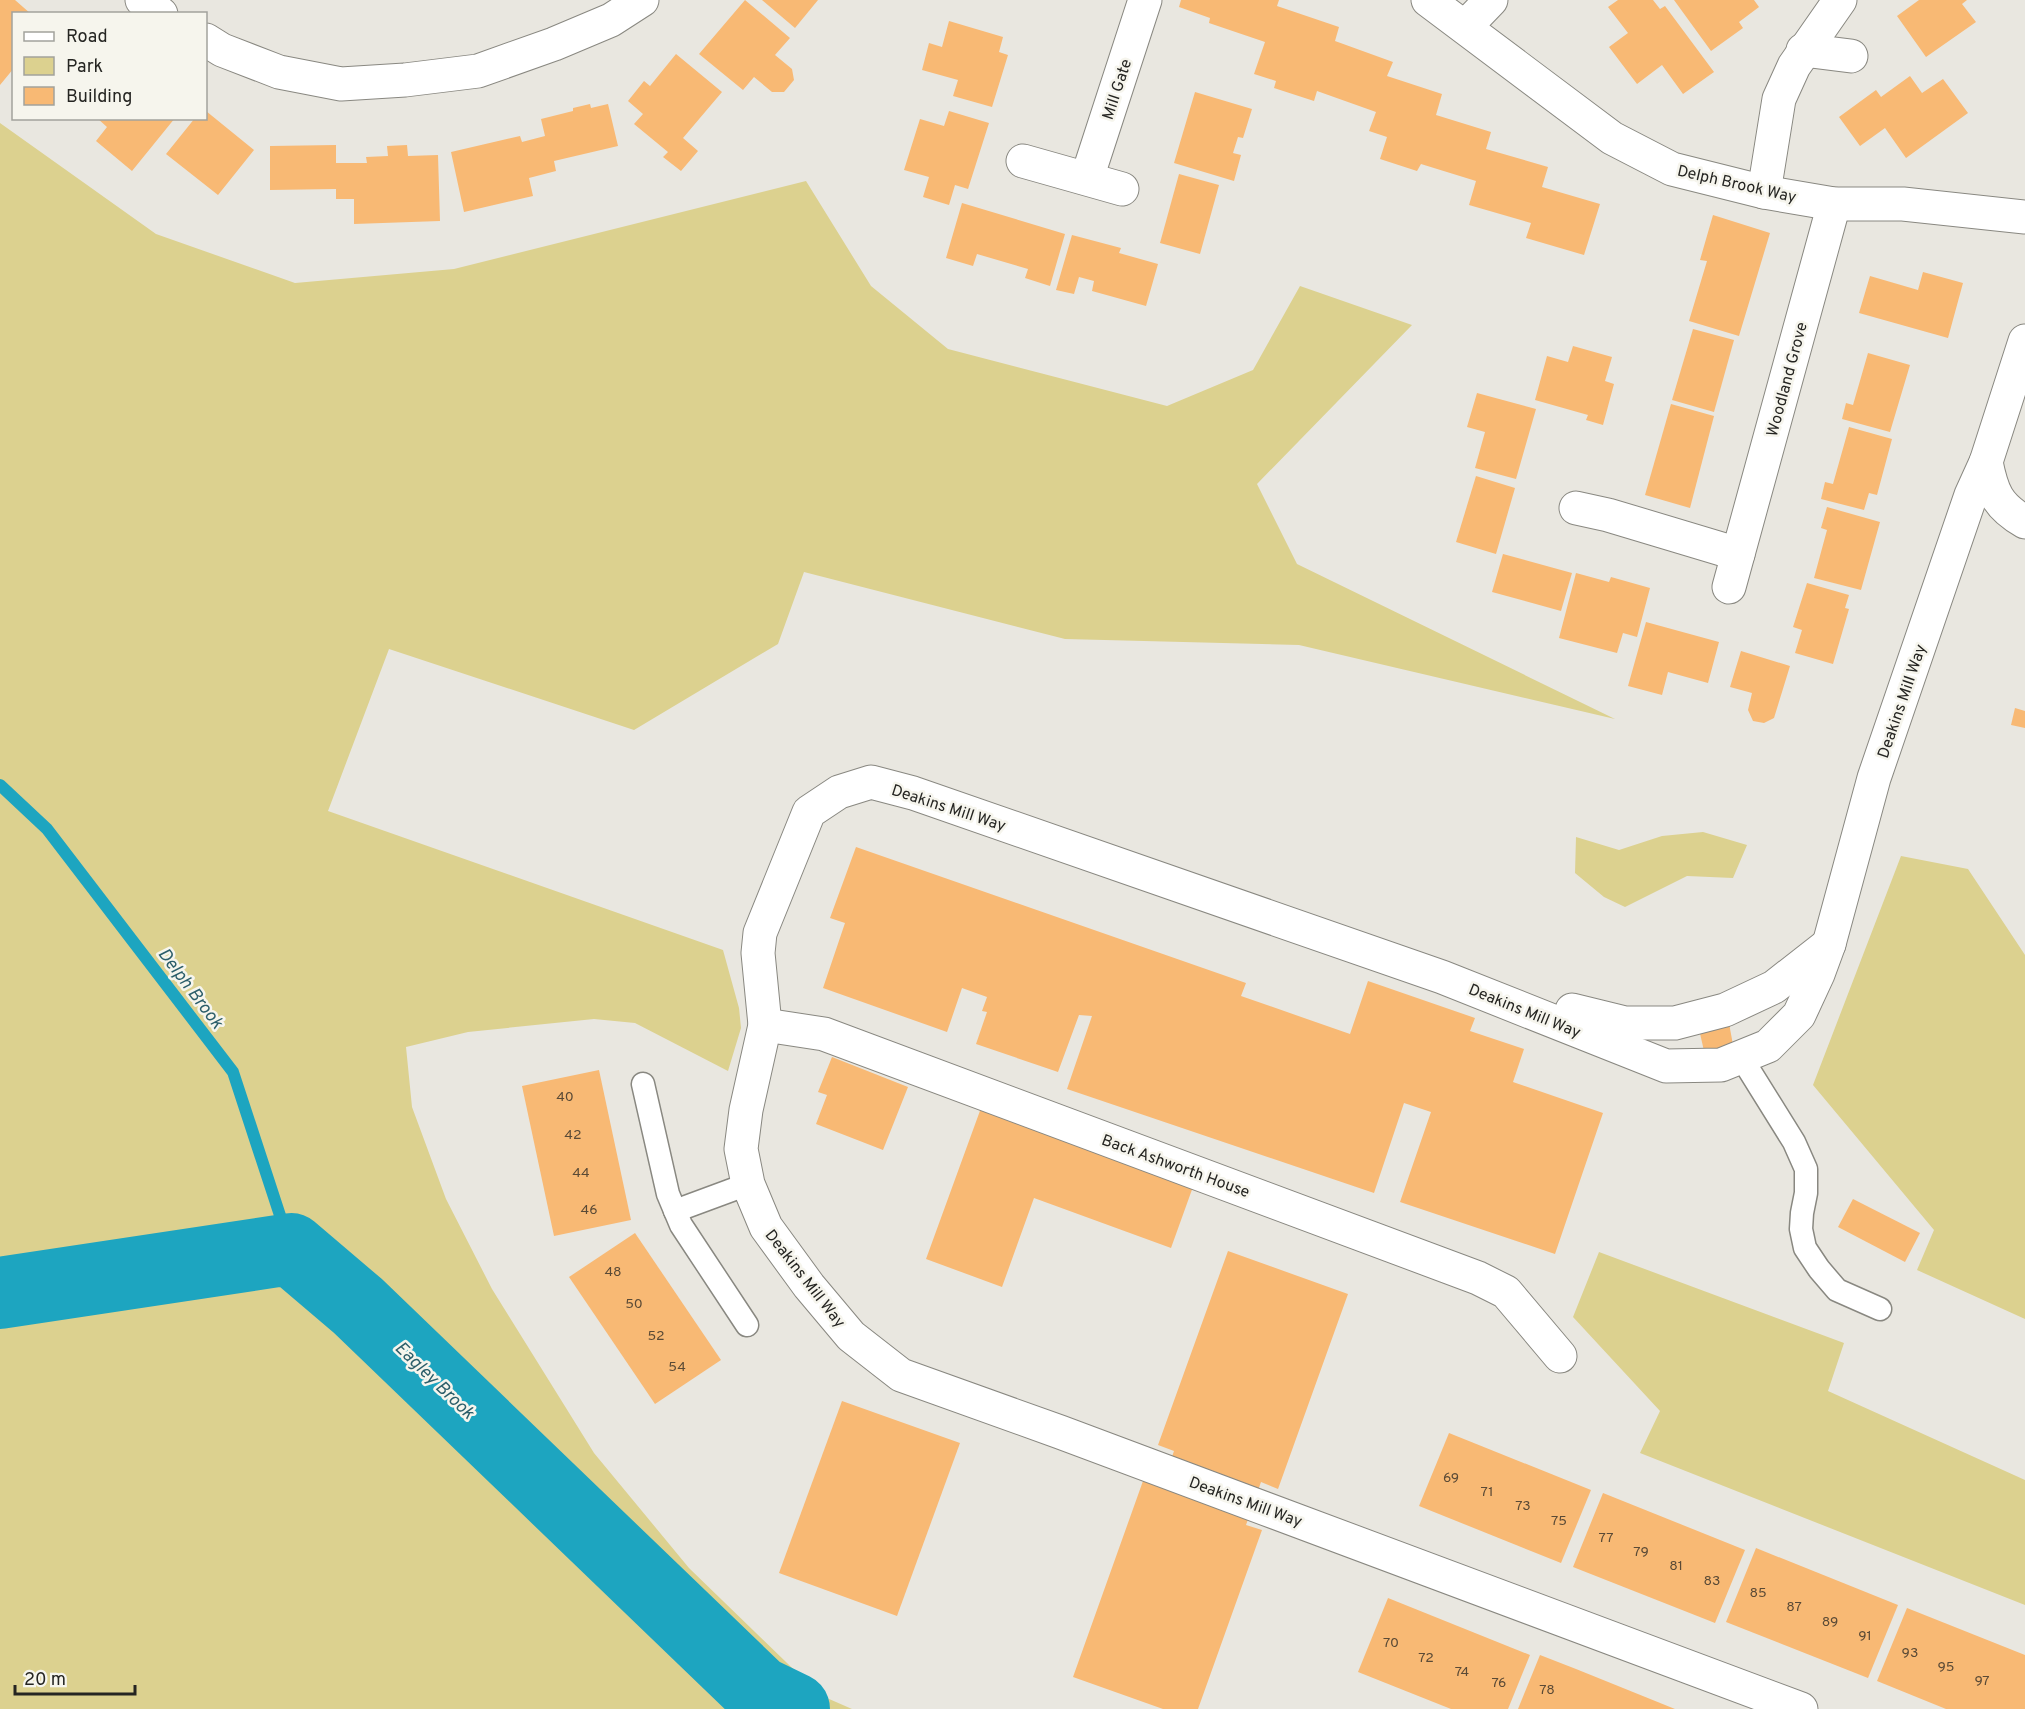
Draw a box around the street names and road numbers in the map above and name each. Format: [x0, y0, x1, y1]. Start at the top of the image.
street label: Mill Gate [1099, 57, 1137, 123]
street label: Delph Brook Way [1675, 162, 1798, 208]
street label: Woodland Grove [1763, 320, 1813, 439]
street label: Deakins Mill Way [1874, 642, 1932, 761]
street label: Deakins Mill Way [889, 781, 1008, 837]
street label: Deakins Mill Way [1465, 980, 1583, 1043]
street label: Back Ashworth House [1098, 1131, 1252, 1203]
street label: Deakins Mill Way [760, 1226, 849, 1332]
street label: Deakins Mill Way [1186, 1473, 1305, 1533]

